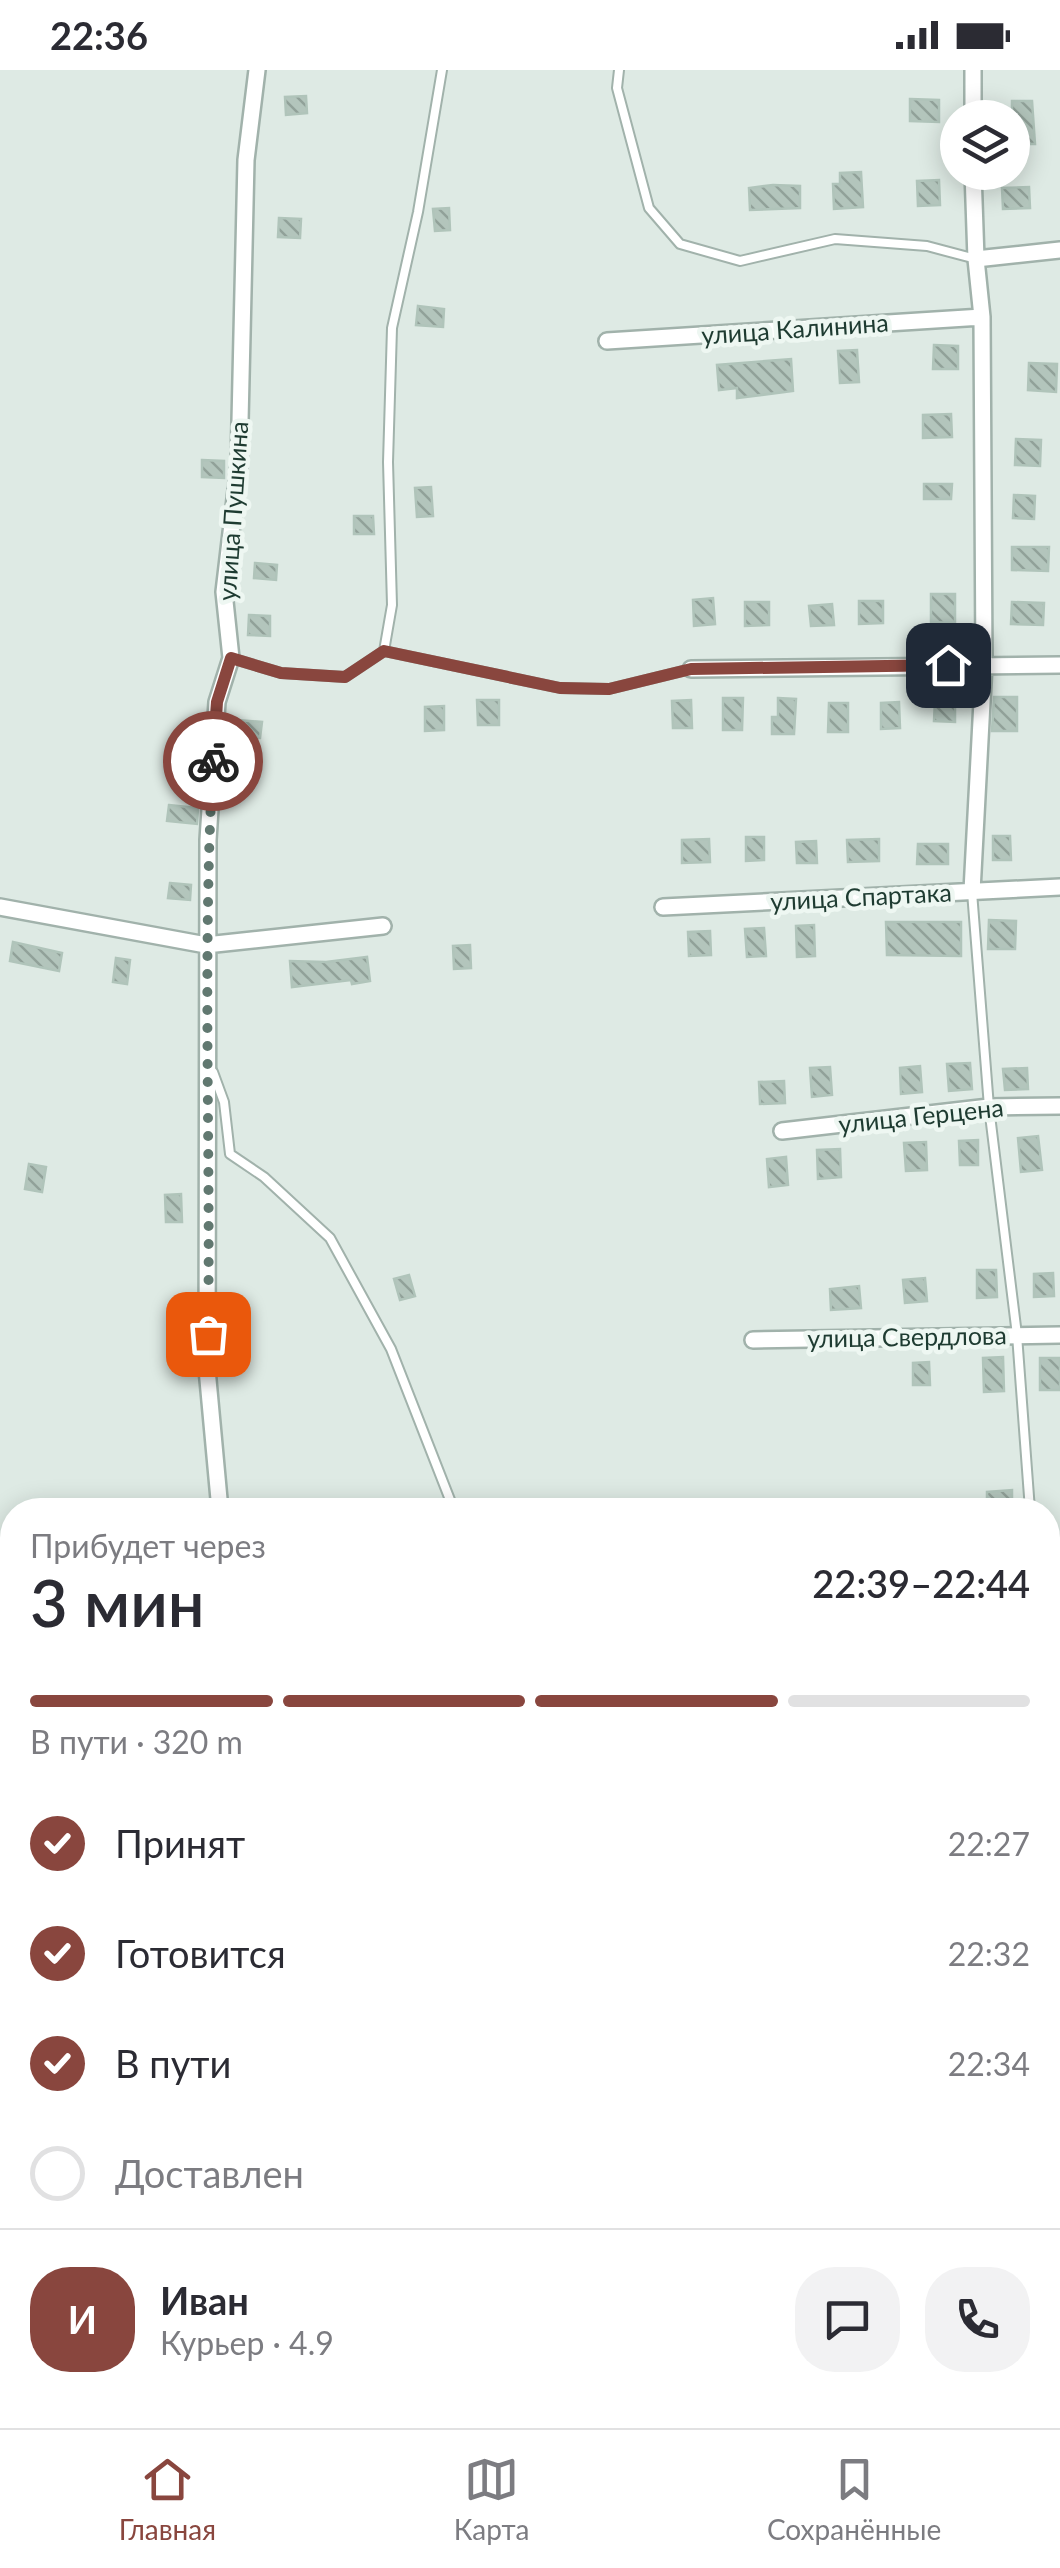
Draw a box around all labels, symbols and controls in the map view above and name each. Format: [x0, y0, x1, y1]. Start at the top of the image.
text: 22:36 [50, 12, 148, 58]
map controls [940, 100, 1030, 190]
button: layers [940, 100, 1030, 190]
street label: улица Калинина [700, 306, 890, 350]
street label: улица Пушкина [211, 420, 253, 602]
pin [906, 623, 991, 708]
icon: home [921, 638, 976, 693]
courier [163, 711, 263, 811]
icon: bike [186, 734, 241, 789]
street label: улица Спартака [769, 876, 952, 916]
street label: улица Герцена [837, 1091, 1005, 1139]
pin [166, 1292, 251, 1377]
icon: bag [181, 1307, 236, 1362]
street label: улица Свердлова [807, 1319, 1007, 1353]
text: Прибудет через [30, 1526, 266, 1565]
text: 22:39–22:44 [812, 1560, 1030, 1606]
text: 3 мин [30, 1563, 205, 1641]
text: В пути · 320 m [30, 1722, 243, 1761]
icon: check [30, 1816, 85, 1871]
text: Принят [115, 1820, 245, 1866]
text: 22:27 [948, 1824, 1030, 1863]
icon: check [30, 1926, 85, 1981]
text: Готовится [115, 1930, 286, 1976]
text: 22:32 [948, 1934, 1030, 1973]
icon: check [30, 2036, 85, 2091]
text: В пути [115, 2040, 231, 2086]
text: 22:34 [948, 2044, 1030, 2083]
text: Доставлен [115, 2150, 304, 2196]
button: chat [795, 2267, 900, 2372]
button: phone [925, 2267, 1030, 2372]
text: Иван [160, 2277, 249, 2323]
text: И [68, 2296, 97, 2342]
text: Курьер · 4.9 [160, 2323, 334, 2362]
tab: Главная [119, 2452, 216, 2546]
tab: Карта [454, 2452, 529, 2546]
tab: Сохранённые [767, 2452, 941, 2546]

